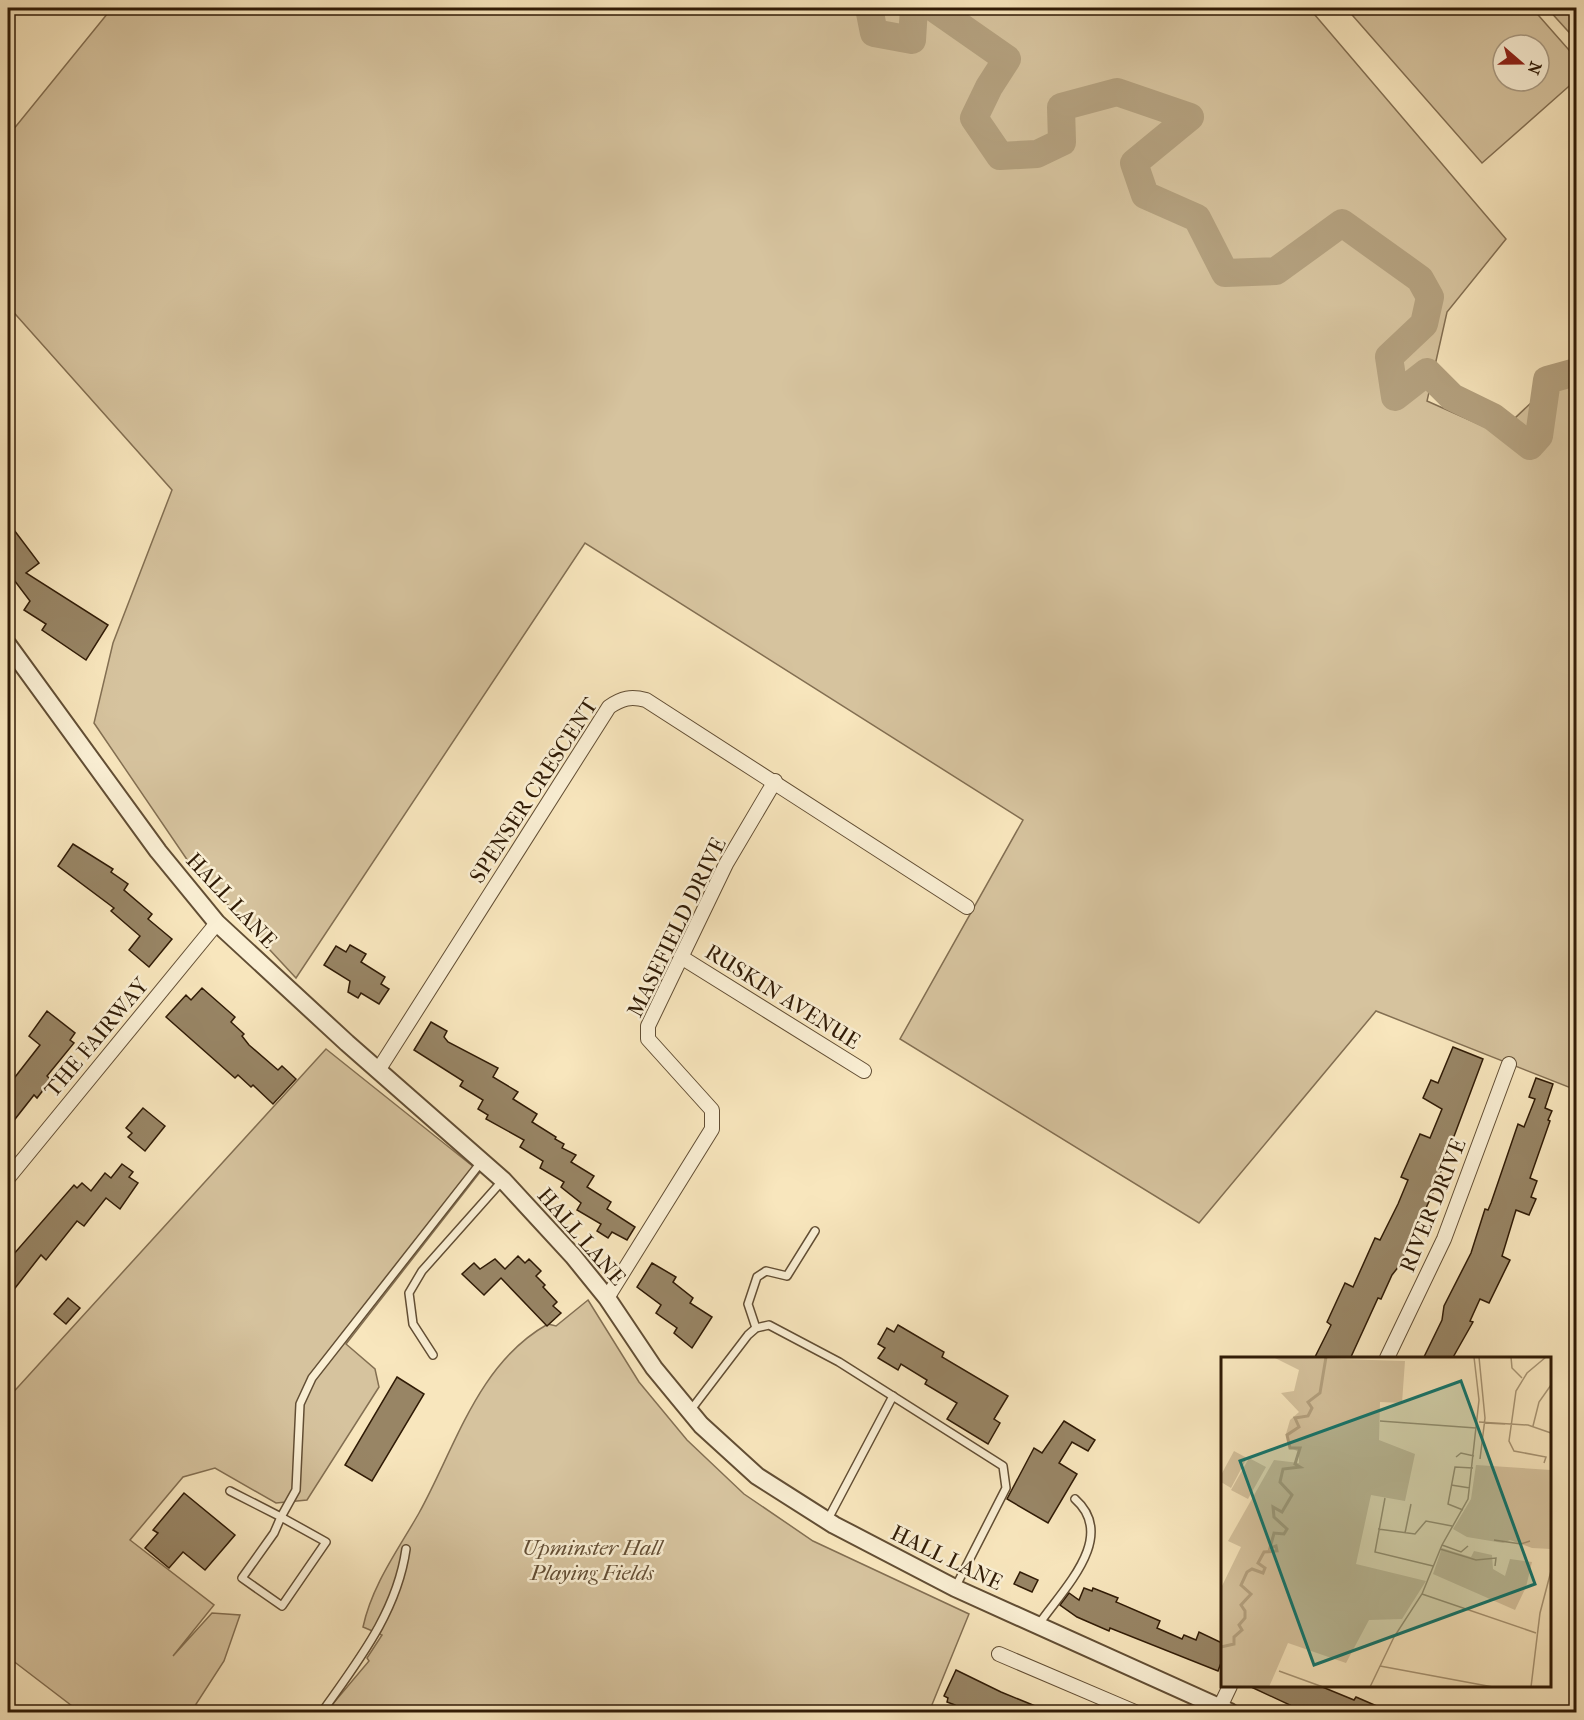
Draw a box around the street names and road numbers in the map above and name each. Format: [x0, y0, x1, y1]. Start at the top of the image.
street label: SPENSER CRESCENT [464, 692, 604, 888]
street label: MASEFIELD DRIVE [622, 833, 732, 1021]
street label: HALL LANE [181, 848, 282, 954]
street label: RUSKIN AVENUE [700, 939, 865, 1055]
street label: THE FAIRWAY [39, 972, 155, 1103]
street label: RIVER DRIVE [1394, 1135, 1472, 1276]
street label: HALL LANE [532, 1183, 631, 1291]
street label: HALL LANE [887, 1520, 1007, 1596]

